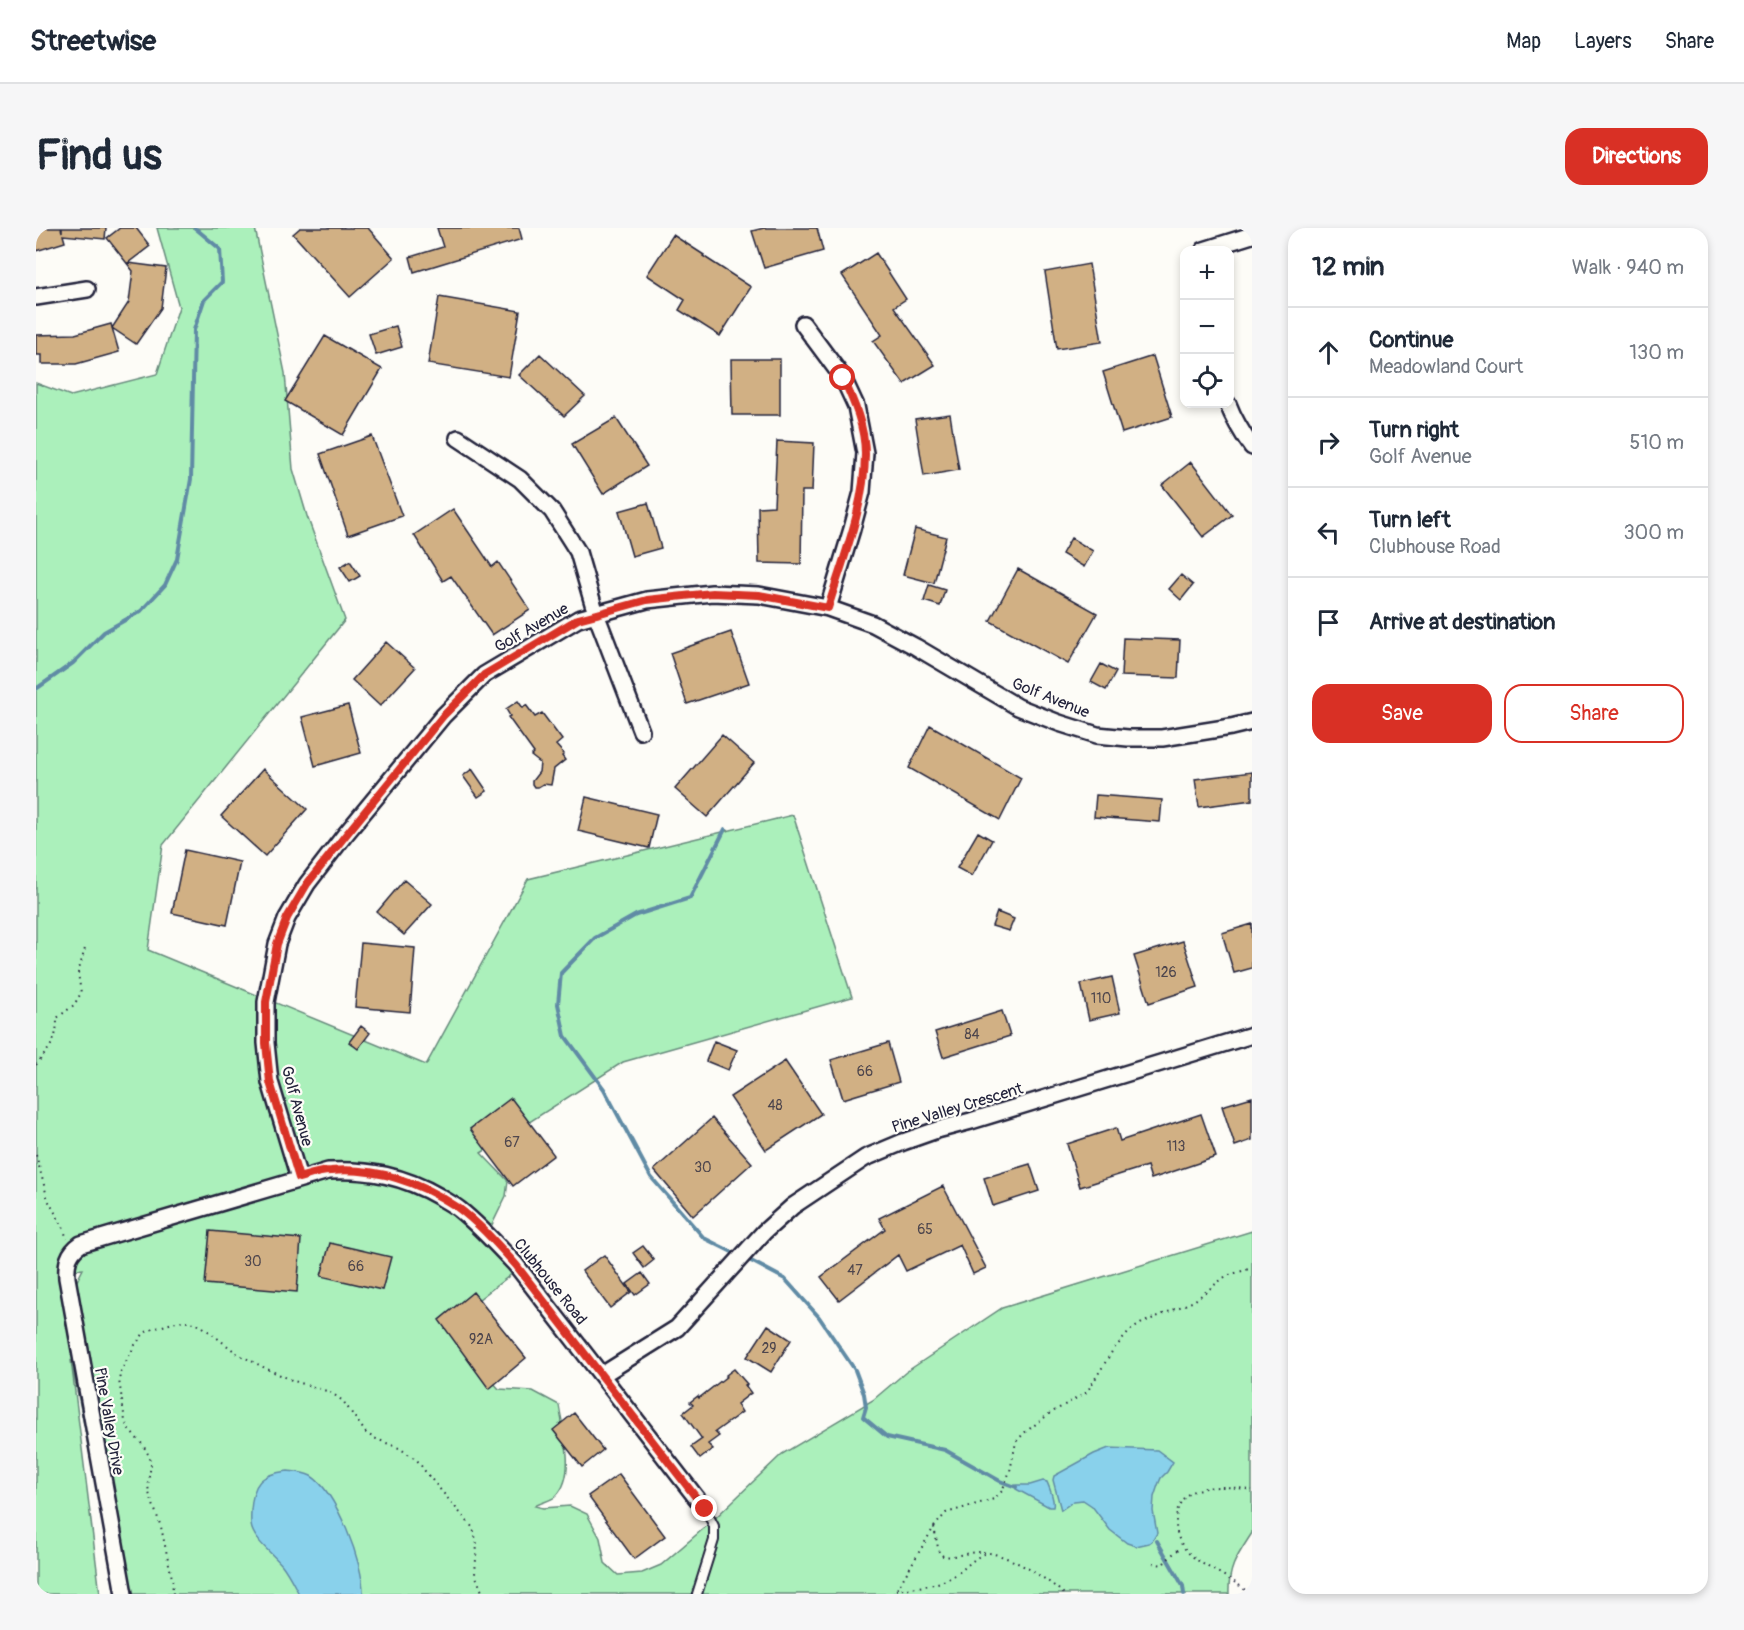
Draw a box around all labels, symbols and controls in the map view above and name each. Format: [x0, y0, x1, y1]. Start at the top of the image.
text: Streetwise [30, 24, 156, 59]
text: Map [1506, 28, 1541, 55]
text: Layers [1574, 28, 1632, 55]
text: Share [1665, 28, 1714, 55]
button: Directions [1565, 128, 1708, 185]
text: Find us [36, 130, 162, 182]
map controls [1180, 246, 1234, 408]
button: + [1180, 246, 1234, 300]
text: 12 min [1312, 251, 1385, 283]
text: Walk · 940 m [1572, 255, 1684, 280]
button: − [1180, 300, 1234, 354]
text: Continue [1369, 326, 1453, 354]
icon: ahead [1312, 336, 1345, 369]
text: 130 m [1629, 340, 1684, 365]
button: locate [1180, 354, 1234, 408]
text: Meadowland Court [1369, 354, 1523, 379]
route start [829, 364, 855, 390]
text: Turn right [1369, 416, 1459, 444]
icon: right [1312, 426, 1345, 459]
text: 510 m [1630, 430, 1684, 455]
text: Golf Avenue [1369, 444, 1472, 469]
text: Turn left [1369, 506, 1451, 534]
icon: left [1312, 516, 1345, 549]
text: 300 m [1623, 520, 1684, 545]
text: Clubhouse Road [1369, 534, 1501, 559]
street label: Golf Avenue [491, 599, 572, 657]
icon: arrive [1312, 606, 1345, 639]
text: Arrive at destination [1369, 608, 1555, 636]
street label: Golf Avenue [1009, 673, 1093, 723]
button: Save [1312, 684, 1492, 743]
button: Share [1504, 684, 1684, 743]
house number: 126 [1155, 964, 1177, 981]
house number: 110 [1091, 990, 1111, 1007]
house number: 84 [964, 1026, 980, 1043]
house number: 66 [857, 1063, 873, 1080]
street label: Golf Avenue [277, 1064, 317, 1149]
street label: Pine Valley Crescent [889, 1078, 1026, 1137]
house number: 48 [767, 1097, 783, 1114]
house number: 67 [504, 1134, 520, 1151]
house number: 113 [1167, 1138, 1186, 1155]
house number: 30 [694, 1159, 712, 1176]
house number: 65 [917, 1221, 933, 1238]
street label: Clubhouse Road [509, 1234, 591, 1329]
house number: 30 [244, 1253, 262, 1270]
house number: 66 [348, 1258, 364, 1275]
house number: 47 [847, 1262, 863, 1279]
house number: 92A [469, 1331, 493, 1348]
house number: 29 [761, 1340, 777, 1357]
street label: Pine Valley Drive [90, 1366, 128, 1477]
route end [691, 1495, 717, 1521]

